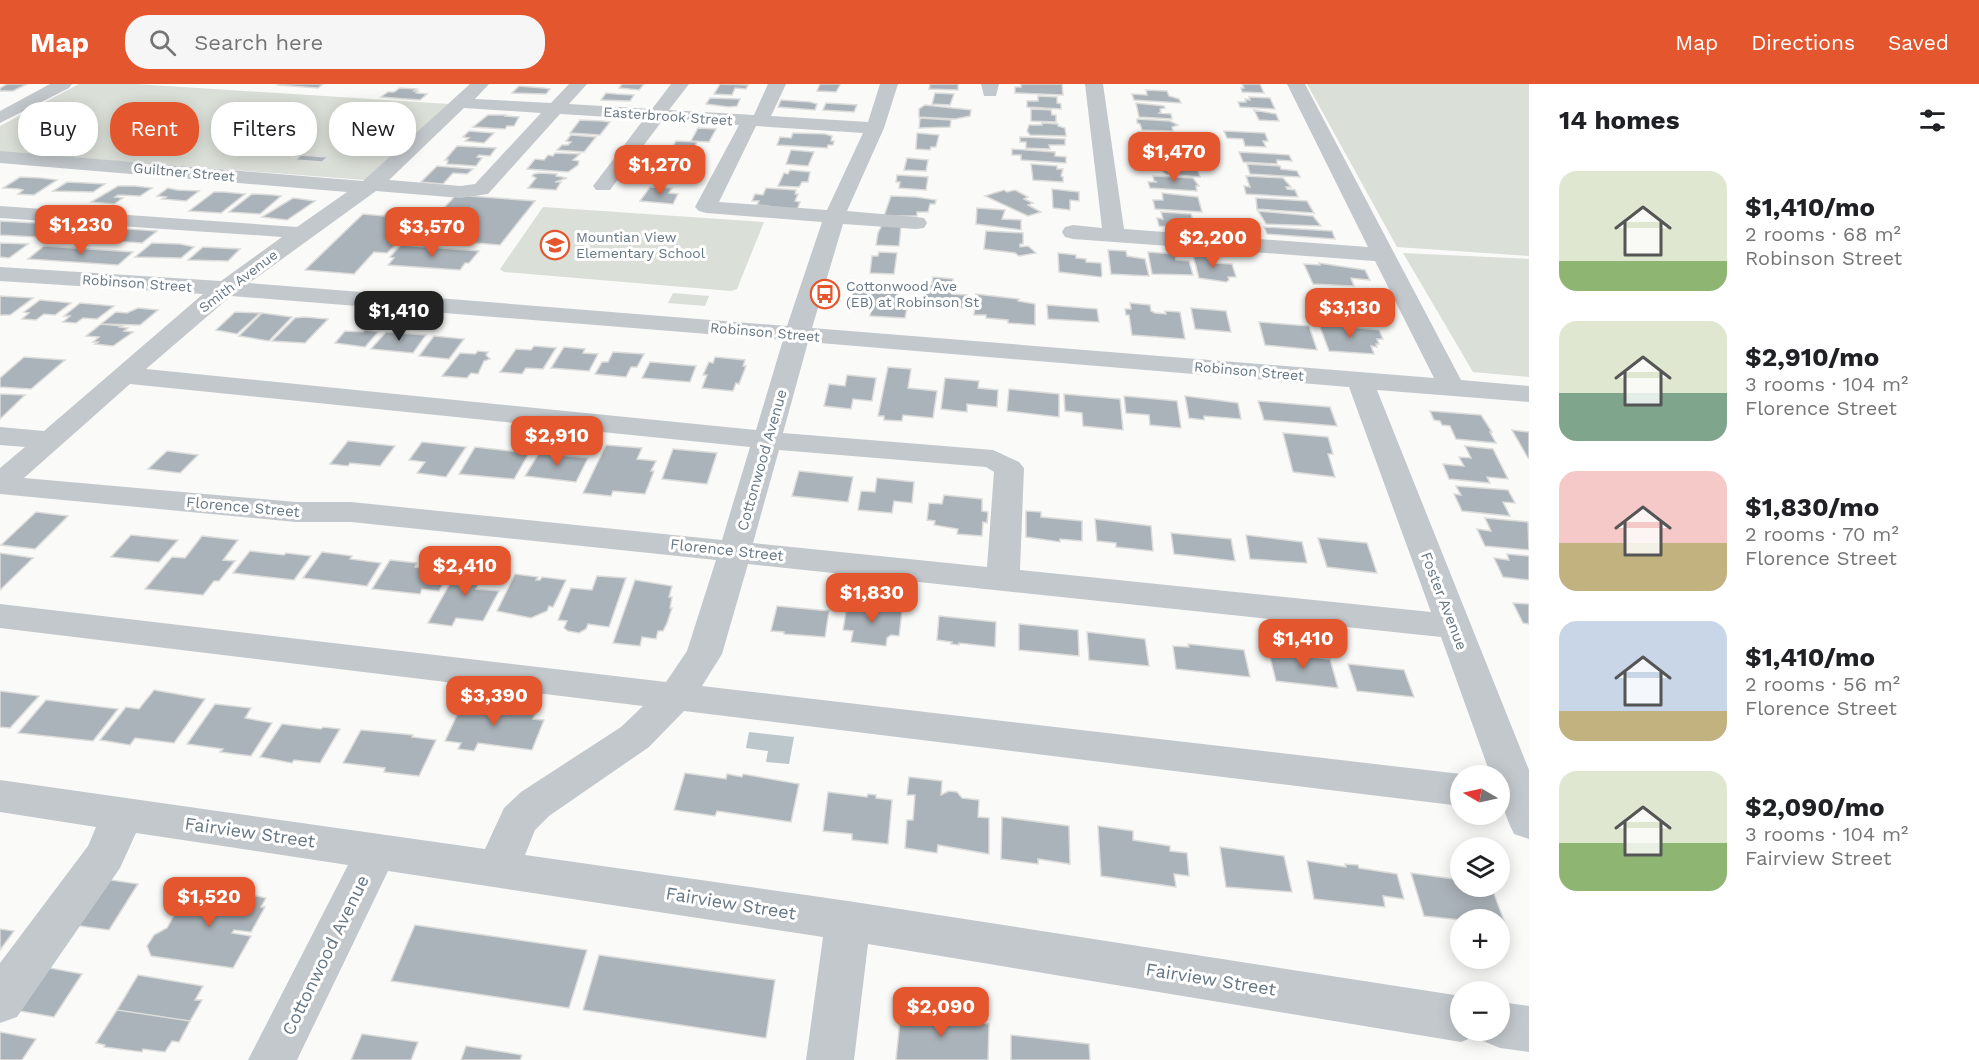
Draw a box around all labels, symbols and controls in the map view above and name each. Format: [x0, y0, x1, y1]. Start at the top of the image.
search box [125, 15, 545, 69]
text: Map [30, 26, 89, 59]
icon: search [146, 26, 179, 59]
text: Search here [194, 30, 323, 55]
text: Map [1675, 30, 1718, 55]
text: Directions [1751, 30, 1855, 55]
text: Saved [1888, 30, 1949, 55]
chip: Buy [18, 102, 98, 156]
chip: Rent [110, 102, 199, 156]
chip: Filters [211, 102, 317, 156]
chip: New [329, 102, 416, 156]
street label: Easterbrook Street [603, 104, 733, 129]
icon: filters [1916, 104, 1949, 137]
text: 14 homes [1559, 105, 1680, 135]
pin: $1,470 [1125, 132, 1223, 183]
text: $1,470 [1142, 139, 1206, 163]
pin: $1,270 [611, 145, 709, 196]
text: $1,270 [628, 152, 692, 176]
street label: Guiltner Street [133, 160, 235, 184]
text: $1,410/mo [1745, 192, 1875, 222]
icon: home [1607, 195, 1679, 267]
pin: $1,230 [32, 205, 130, 256]
pin: $3,570 [383, 207, 481, 258]
text: $1,230 [49, 212, 113, 236]
text: $3,570 [399, 214, 465, 238]
pin: $2,200 [1164, 218, 1262, 269]
text: 2 rooms · 68 m² [1745, 222, 1901, 246]
text: $2,200 [1179, 225, 1247, 249]
school or university icon: Mountian View Elementary School [539, 229, 571, 261]
place label: Mountian View Elementary School [576, 229, 706, 261]
street label: Smith Avenue [196, 246, 280, 316]
text: Robinson Street [1745, 246, 1902, 270]
street label: Robinson Street [82, 271, 193, 295]
bus stop icon: Cottonwood Ave (EB) at Robinson St [809, 278, 841, 310]
place label: Cottonwood Ave (EB) at Robinson St [846, 278, 979, 310]
pin: $3,130 [1301, 288, 1399, 339]
pin: $1,410 [350, 291, 448, 342]
text: $3,130 [1319, 295, 1381, 319]
text: $1,410 [368, 298, 430, 322]
street label: Robinson Street [710, 319, 821, 345]
text: $2,910/mo [1745, 342, 1879, 372]
icon: home [1607, 345, 1679, 417]
street label: Robinson Street [1194, 358, 1305, 384]
text: 3 rooms · 104 m² [1745, 372, 1908, 396]
street label: Cottonwood Avenue [733, 387, 791, 533]
text: Florence Street [1745, 396, 1897, 420]
pin: $2,910 [508, 416, 606, 467]
text: $2,910 [525, 423, 589, 447]
text: $1,830/mo [1745, 492, 1879, 522]
street label: Florence Street [185, 493, 301, 521]
icon: home [1607, 495, 1679, 567]
text: 2 rooms · 70 m² [1745, 522, 1899, 546]
street label: Florence Street [669, 535, 785, 565]
pin: $2,410 [416, 546, 514, 597]
text: Florence Street [1745, 546, 1897, 570]
street label: Foster Avenue [1417, 549, 1471, 653]
text: $2,410 [433, 553, 497, 577]
pin: $1,830 [823, 573, 921, 624]
text: $1,830 [840, 580, 904, 604]
pin: $1,410 [1254, 619, 1352, 670]
text: $1,410 [1272, 626, 1334, 650]
text: $1,410/mo [1745, 642, 1875, 672]
icon: home [1607, 645, 1679, 717]
text: 2 rooms · 56 m² [1745, 672, 1900, 696]
pin: $3,390 [445, 676, 543, 727]
text: $3,390 [460, 683, 528, 707]
text: Florence Street [1745, 696, 1897, 720]
north arrow [1450, 765, 1510, 825]
map controls [1450, 765, 1510, 1041]
text: $2,090/mo [1745, 792, 1885, 822]
icon: home [1607, 795, 1679, 867]
street label: Fairview Street [183, 812, 317, 852]
text: 3 rooms · 104 m² [1745, 822, 1908, 846]
button: layers [1450, 837, 1510, 897]
text: Fairview Street [1745, 846, 1891, 870]
street label: Cottonwood Avenue [277, 872, 373, 1038]
pin: $1,520 [160, 877, 258, 928]
street label: Fairview Street [664, 882, 798, 924]
text: $1,520 [177, 884, 241, 908]
button: + [1450, 909, 1510, 969]
street label: Fairview Street [1144, 958, 1278, 1000]
button: − [1450, 981, 1510, 1041]
pin: $2,090 [892, 987, 990, 1038]
text: $2,090 [907, 994, 975, 1018]

